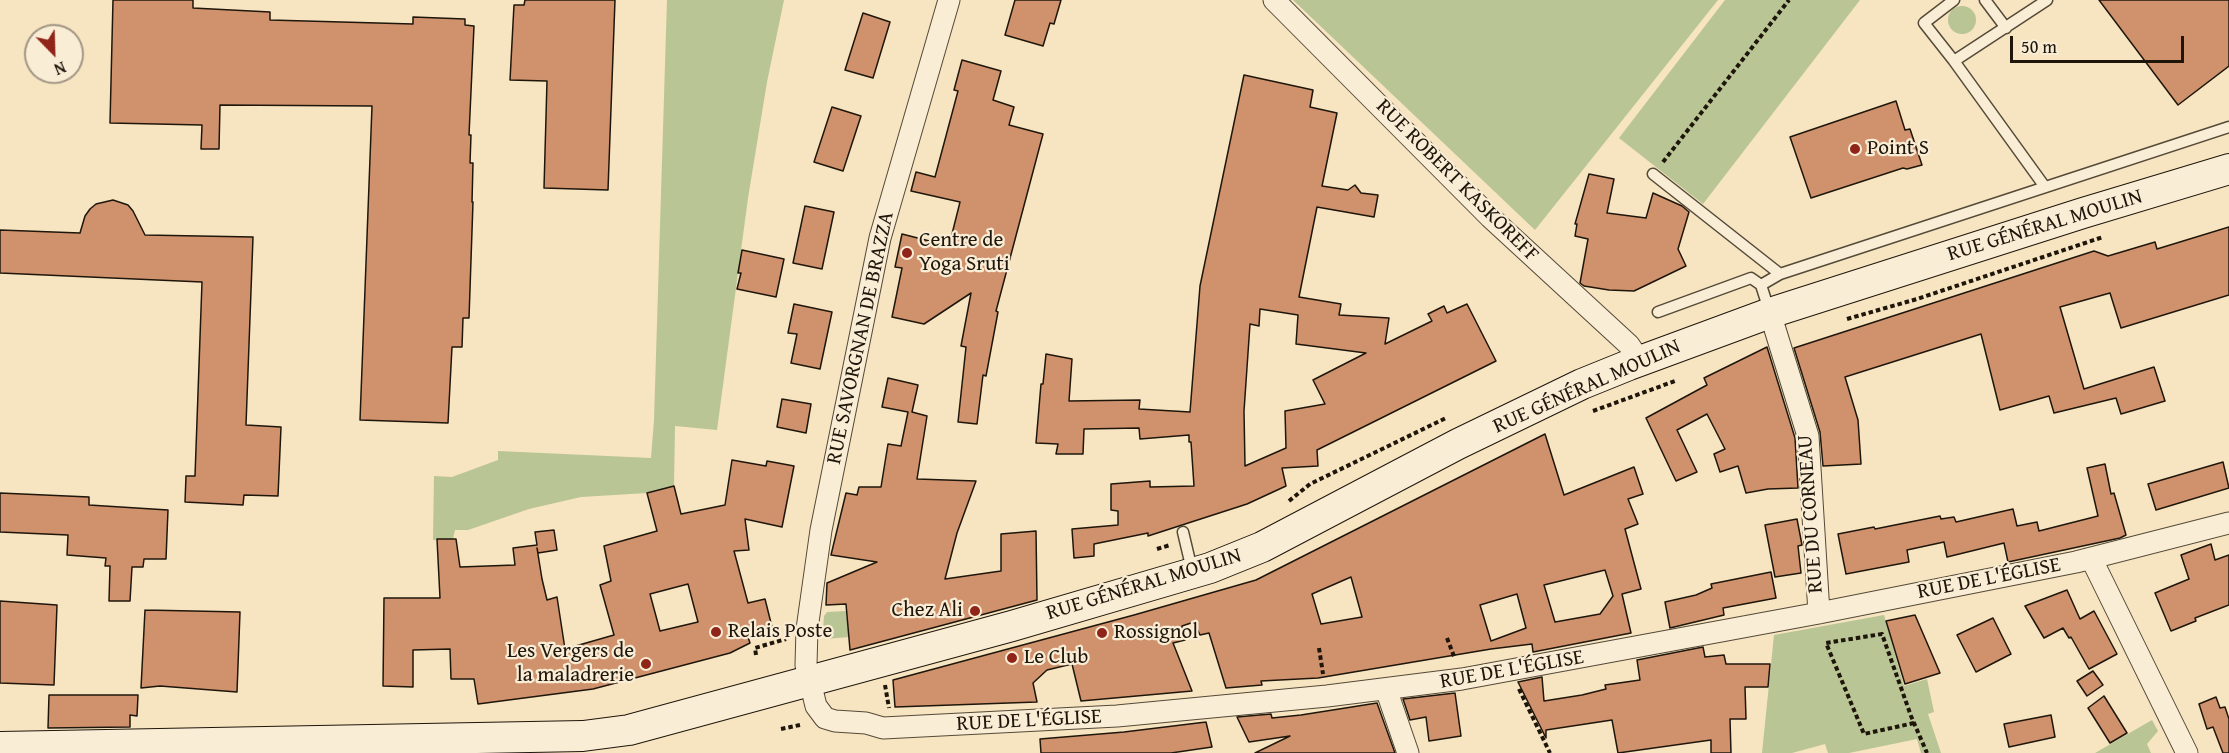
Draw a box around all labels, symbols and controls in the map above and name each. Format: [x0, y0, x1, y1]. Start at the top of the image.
north arrow [24, 24, 84, 84]
scale bar [2013, 24, 2187, 62]
text: 50 m [2021, 33, 2057, 60]
text: N [51, 56, 70, 82]
street label: RUE ROBERT KASKOREFF [1370, 94, 1544, 268]
place label: Point S [1867, 136, 1929, 162]
marker: Point S [1848, 142, 1862, 156]
street label: RUE GÉNÉRAL MOULIN [1945, 184, 2145, 268]
street label: RUE SAVORGNAN DE BRAZZA [822, 210, 900, 466]
place label: Centre de Yoga Sruti [919, 228, 1010, 278]
marker: Centre de Yoga Sruti [900, 246, 914, 260]
street label: RUE GÉNÉRAL MOULIN [1489, 334, 1685, 440]
street label: RUE DU CORNEAU [1793, 434, 1829, 594]
street label: RUE GÉNÉRAL MOULIN [1044, 543, 1244, 627]
street label: RUE DE L'ÉGLISE [1915, 553, 2063, 605]
place label: Chez Ali [892, 598, 963, 624]
marker: Chez Ali [968, 604, 982, 618]
place label: Relais Poste [728, 619, 832, 645]
place label: Rossignol [1114, 620, 1198, 646]
marker: Relais Poste [709, 625, 723, 639]
marker: Rossignol [1095, 626, 1109, 640]
place label: Les Vergers de la maladrerie [507, 639, 634, 689]
place label: Le Club [1024, 645, 1088, 671]
street label: RUE DE L'ÉGLISE [1438, 645, 1586, 695]
marker: Le Club [1005, 651, 1019, 665]
marker: Les Vergers de la maladrerie [639, 657, 653, 671]
street label: RUE DE L'ÉGLISE [956, 705, 1102, 737]

